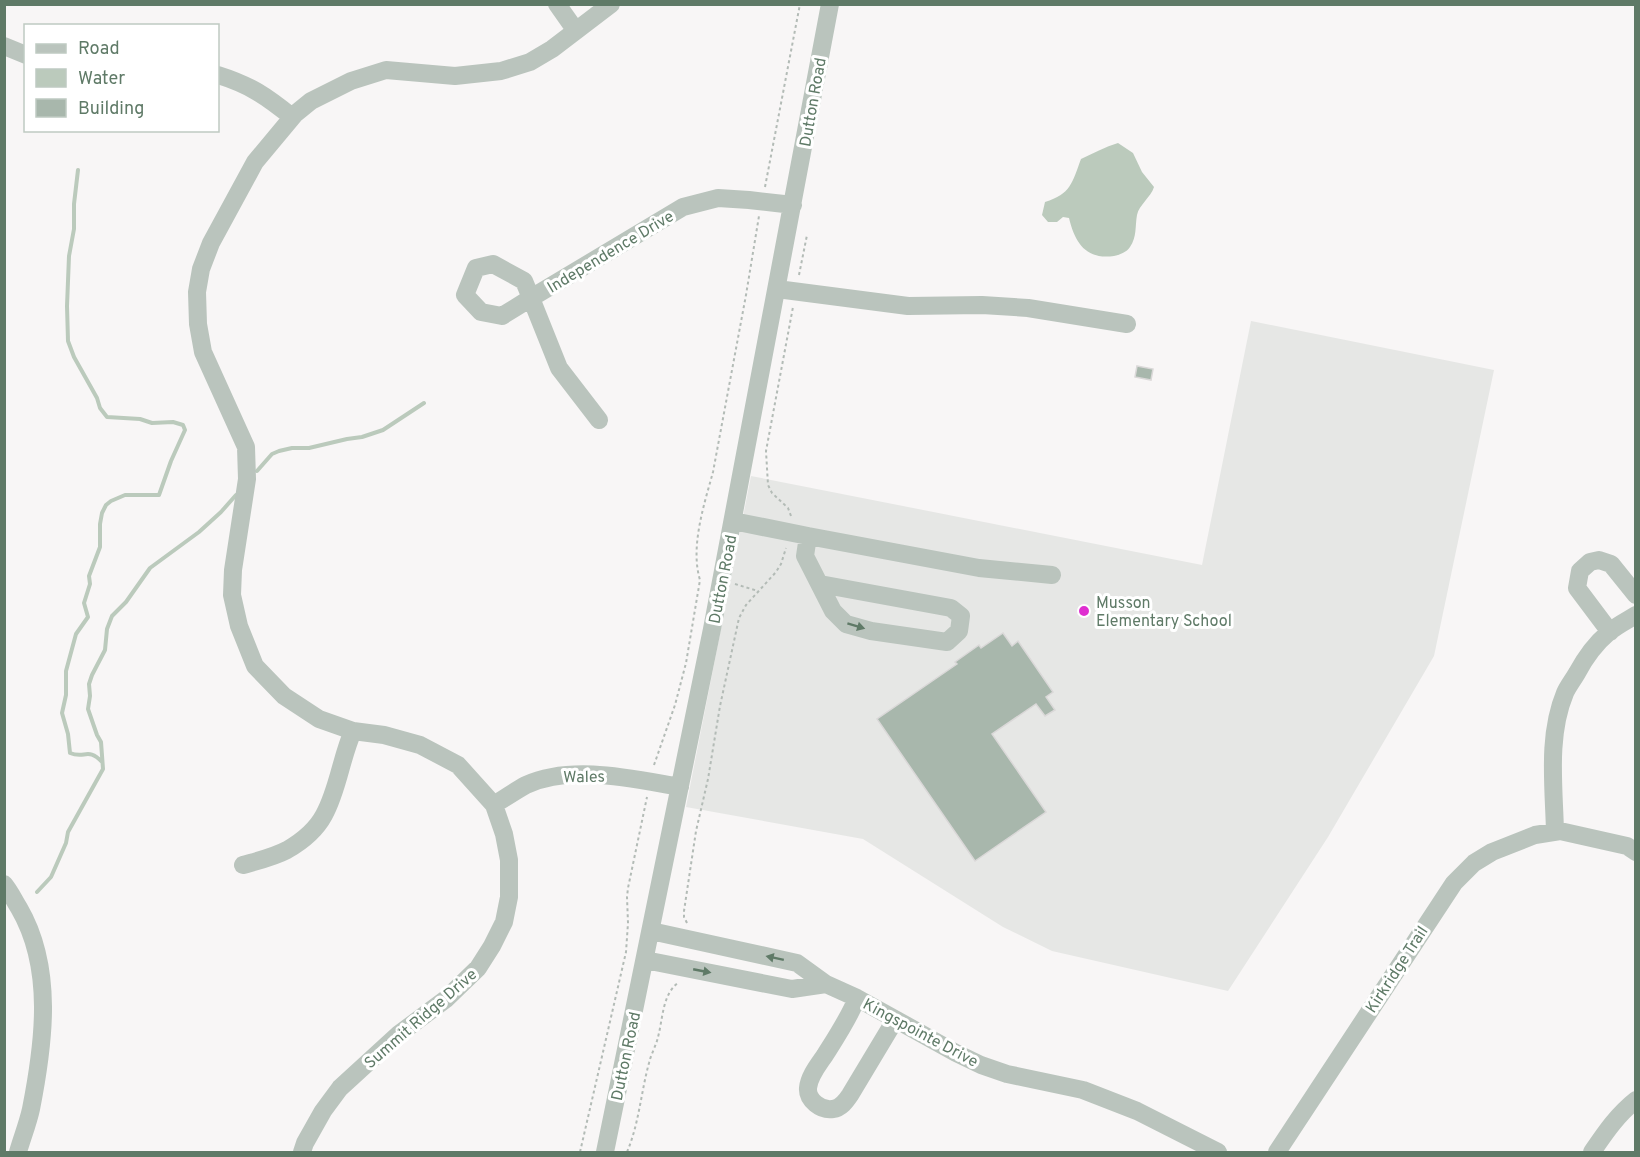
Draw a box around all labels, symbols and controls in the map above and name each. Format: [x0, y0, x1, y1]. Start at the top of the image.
legend [24, 24, 219, 132]
text: Road [78, 38, 120, 61]
street label: Dutton Road [796, 56, 832, 149]
text: Water [78, 68, 125, 91]
text: Building [78, 98, 144, 121]
street label: Independence Drive [544, 207, 678, 298]
street label: Dutton Road [706, 533, 742, 626]
place label: Musson Elementary School [1096, 594, 1232, 632]
marker: Musson Elementary School [1077, 604, 1091, 618]
one-way arrow [847, 622, 865, 632]
street label: Wales [563, 768, 605, 788]
street label: Kirkridge Trail [1362, 923, 1433, 1017]
one-way arrow [766, 953, 784, 963]
street label: Summit Ridge Drive [361, 965, 482, 1074]
one-way arrow [693, 967, 712, 977]
street label: Kingspointe Drive [859, 995, 981, 1073]
street label: Dutton Road [608, 1010, 646, 1103]

